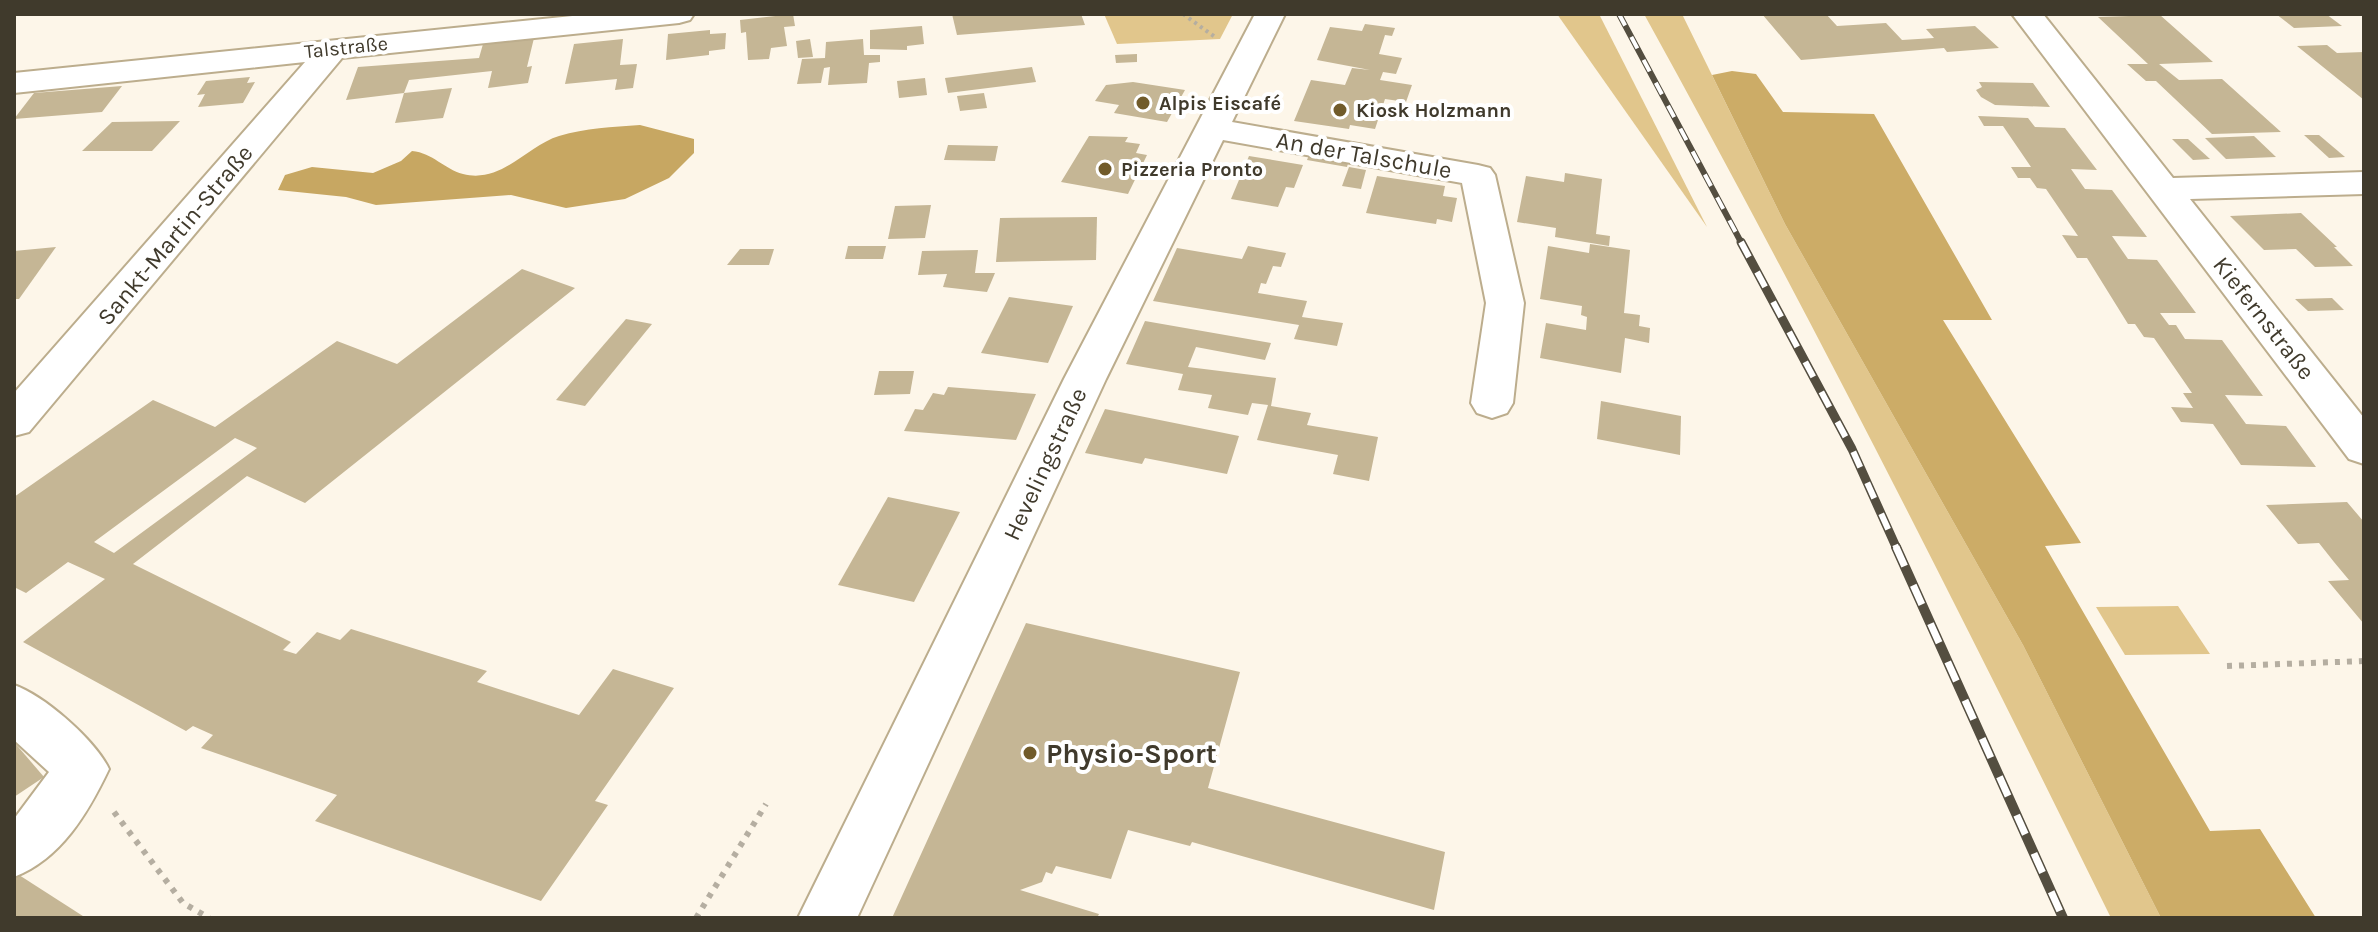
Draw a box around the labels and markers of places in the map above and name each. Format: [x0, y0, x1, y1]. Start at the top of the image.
place label: Alpis Eiscafé [1159, 92, 1281, 115]
marker: Alpis Eiscafé [1134, 94, 1152, 112]
place label: Kiosk Holzmann [1356, 99, 1511, 122]
marker: Kiosk Holzmann [1331, 101, 1349, 119]
place label: Pizzeria Pronto [1121, 158, 1263, 181]
marker: Pizzeria Pronto [1096, 160, 1114, 178]
place label: Physio-Sport [1046, 737, 1217, 770]
marker: Physio-Sport [1021, 744, 1039, 762]

